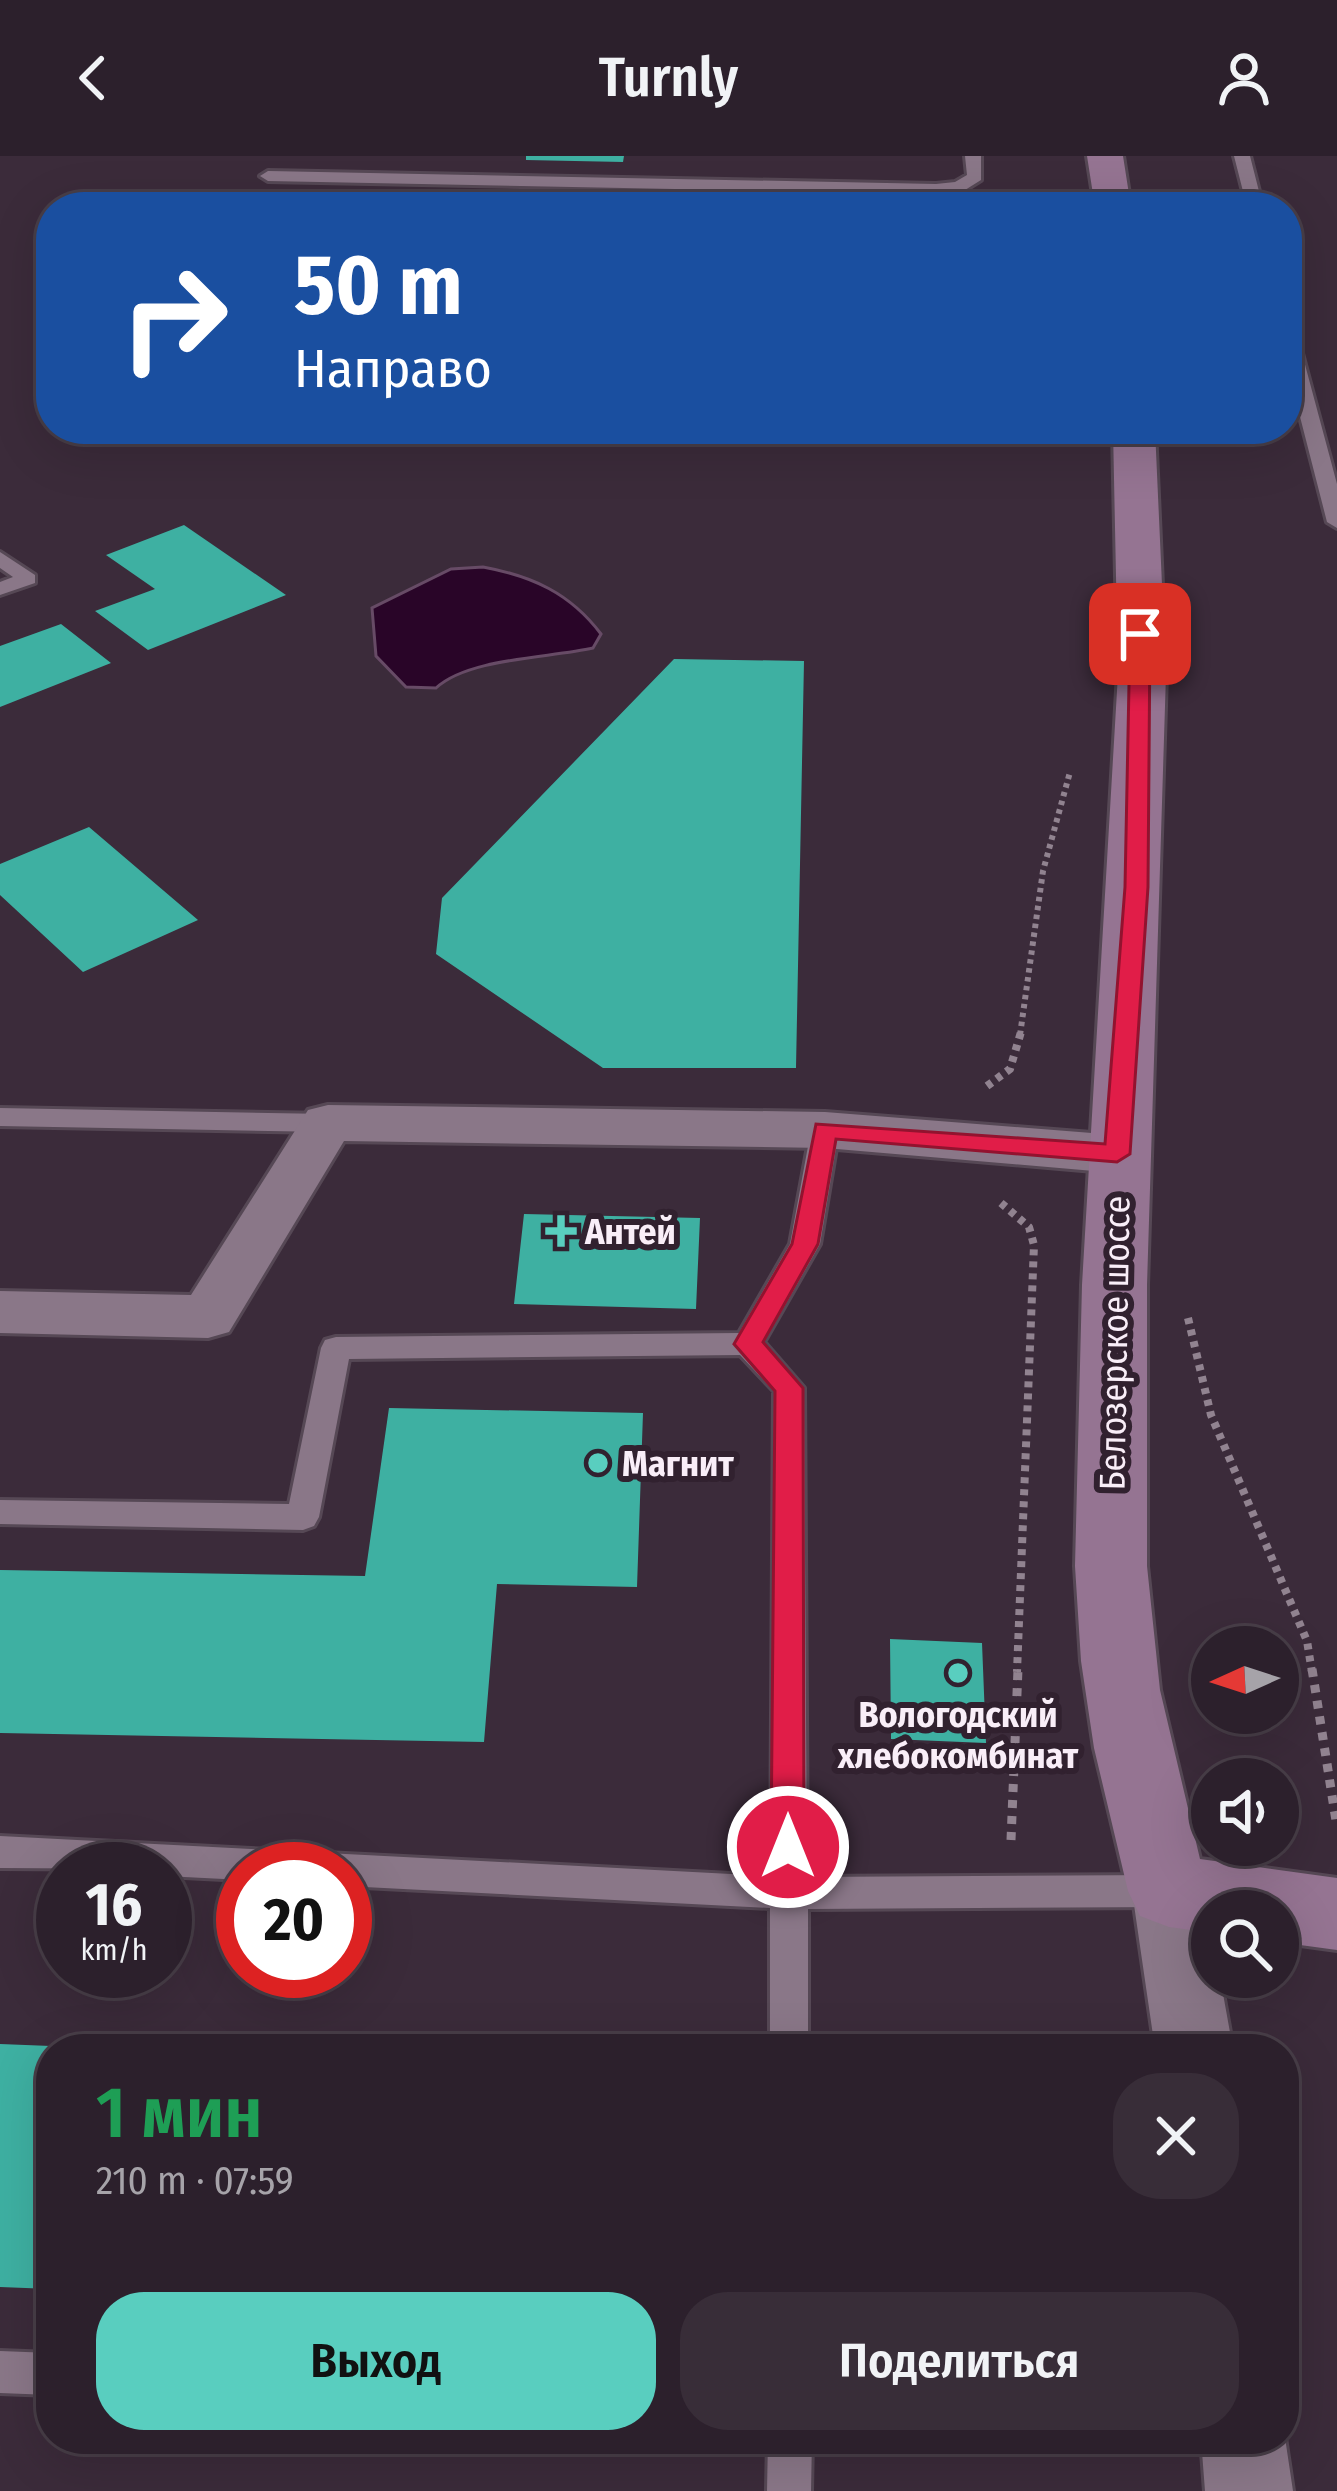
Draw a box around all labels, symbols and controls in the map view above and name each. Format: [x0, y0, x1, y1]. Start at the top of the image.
icon: back [60, 45, 126, 111]
icon: person [1211, 45, 1277, 111]
text: Turnly [599, 46, 738, 110]
text: 50 m [294, 235, 463, 336]
icon: right [96, 240, 252, 396]
text: Направо [294, 337, 492, 401]
pin [1089, 583, 1191, 685]
icon: arrive [1107, 601, 1173, 667]
street label: Белозерское шоссе [1090, 1195, 1140, 1491]
place label: Антей [584, 1210, 676, 1254]
marker: Антей [548, 1218, 574, 1244]
place label: Магнит [622, 1442, 734, 1486]
marker: Магнит [585, 1450, 611, 1476]
north arrow [1191, 1626, 1299, 1734]
map controls [1191, 1626, 1299, 1998]
marker: Вологодский хлебокомбинат [945, 1660, 971, 1686]
place label: Вологодский хлебокомбинат [837, 1693, 1079, 1778]
button: sound [1191, 1758, 1299, 1866]
position arrow [725, 1784, 851, 1910]
speed limit sign: 20 [216, 1842, 372, 1998]
text: 16 [86, 1869, 142, 1941]
button: search [1191, 1890, 1299, 1998]
text: km/h [81, 1932, 147, 1968]
text: 1 мин [96, 2070, 263, 2156]
button: close [1113, 2073, 1239, 2199]
text: 210 m · 07:59 [96, 2158, 294, 2204]
button: Выход [96, 2292, 656, 2430]
button: Поделиться [680, 2292, 1239, 2430]

